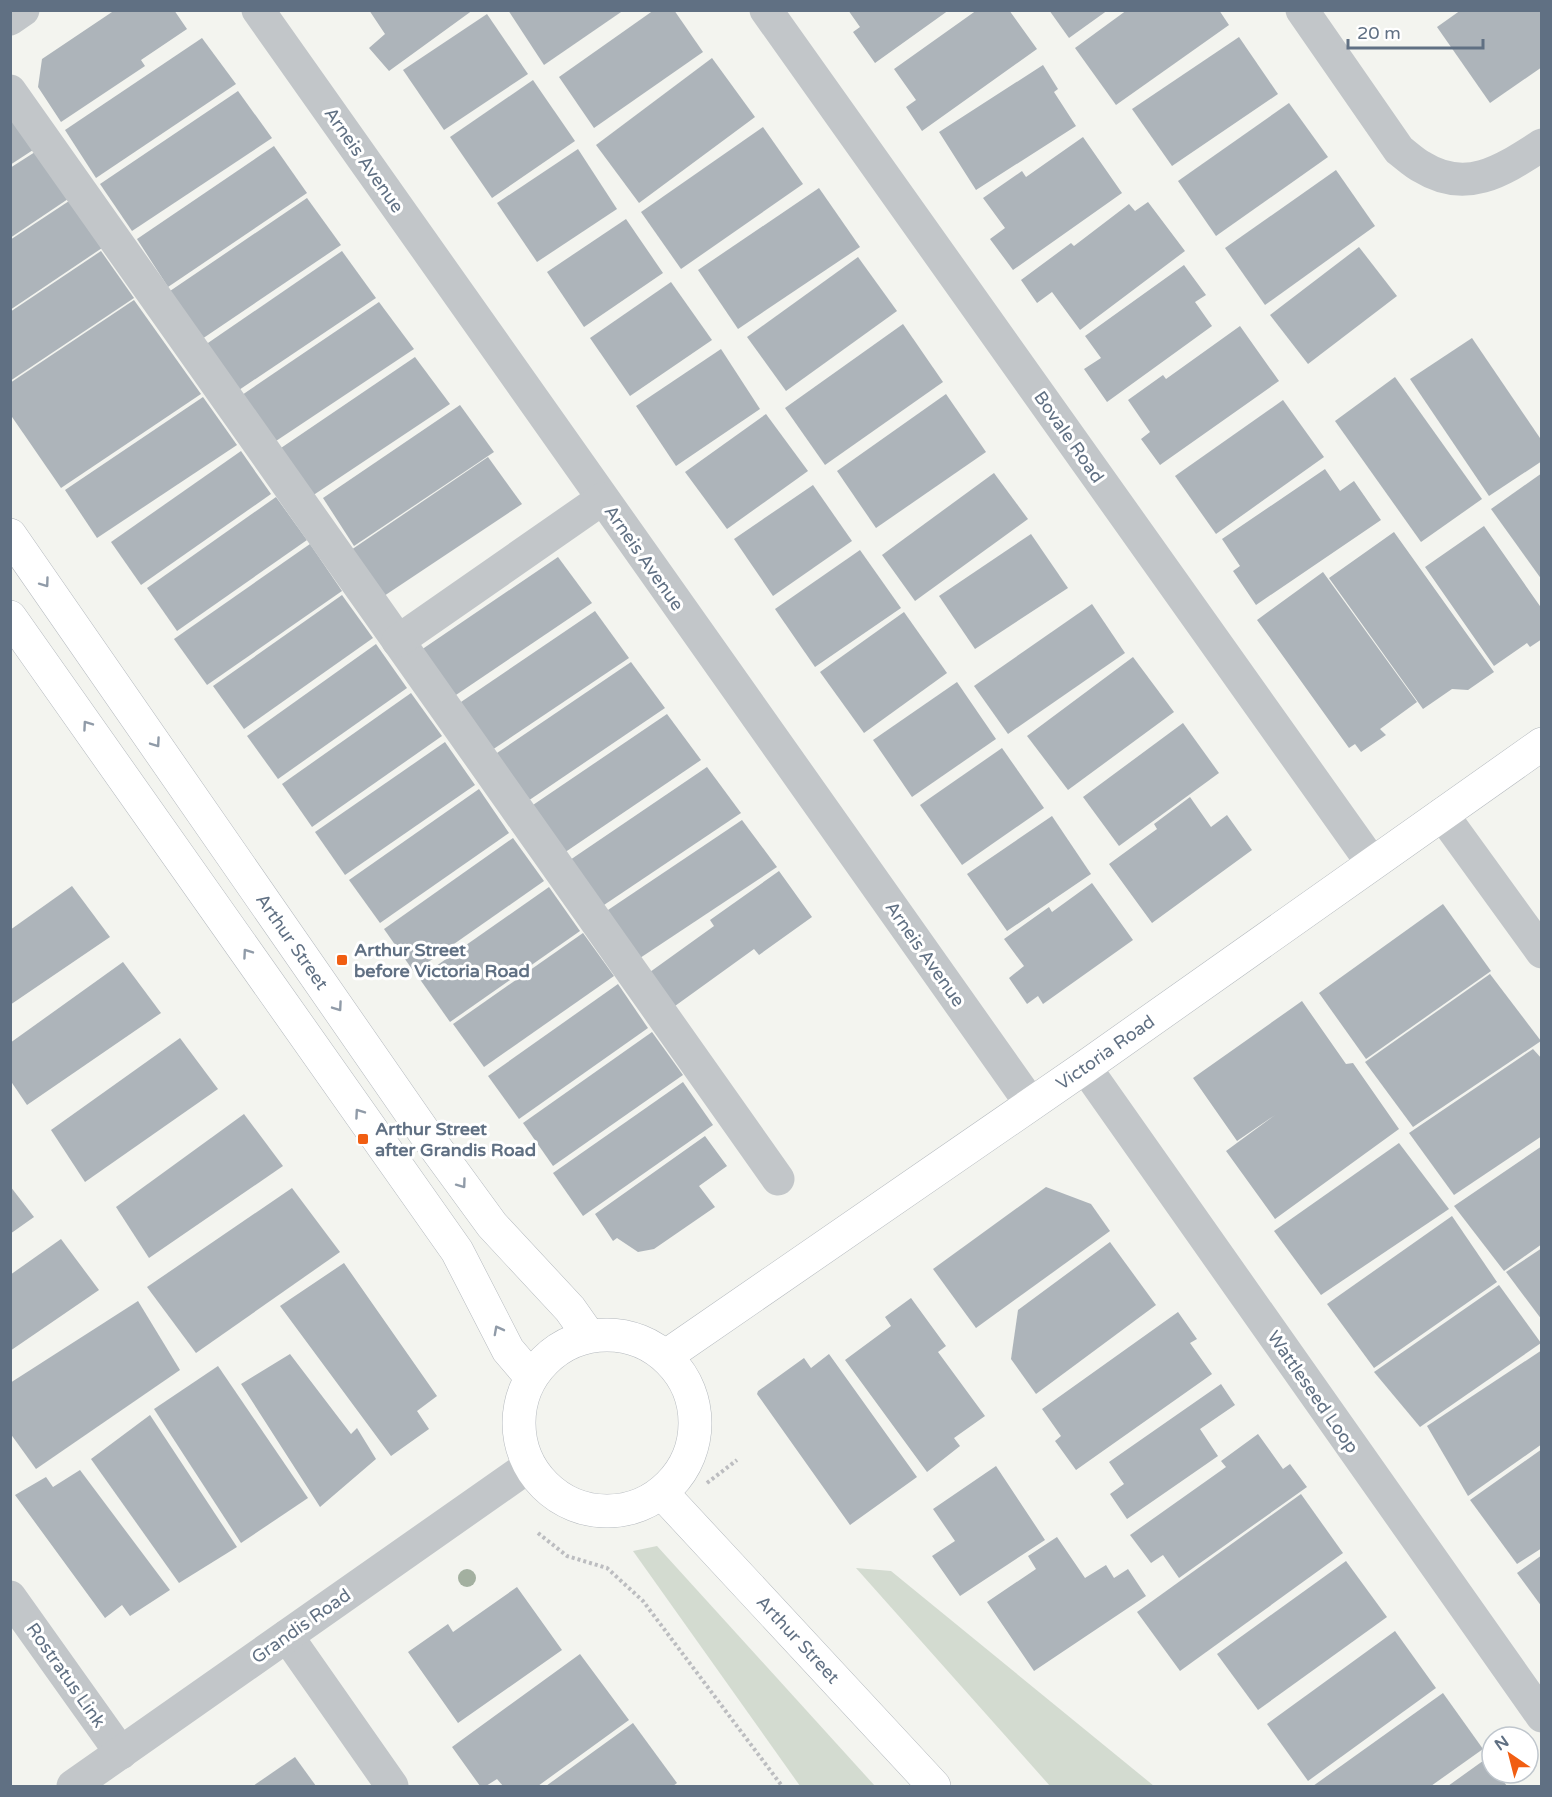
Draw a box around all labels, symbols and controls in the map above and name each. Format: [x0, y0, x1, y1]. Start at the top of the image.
scale bar [1348, 12, 1483, 50]
text: 20 m [1357, 22, 1401, 44]
street label: Arneis Avenue [320, 103, 408, 217]
street label: Bovale Road [1029, 387, 1109, 487]
street label: Arneis Avenue [600, 501, 688, 615]
one-way arrow [37, 576, 48, 587]
one-way arrow [83, 721, 94, 732]
one-way arrow [148, 737, 160, 747]
street label: Arthur Street [251, 889, 333, 994]
street label: Arneis Avenue [881, 897, 969, 1011]
place label: Arthur Street before Victoria Road [354, 939, 530, 982]
one-way arrow [243, 949, 254, 960]
marker: Arthur Street before Victoria Road [335, 953, 349, 967]
one-way arrow [331, 1001, 342, 1012]
street label: Victoria Road [1052, 1010, 1159, 1095]
one-way arrow [355, 1108, 366, 1119]
place label: Arthur Street after Grandis Road [375, 1118, 536, 1161]
marker: Arthur Street after Grandis Road [356, 1132, 370, 1146]
one-way arrow [455, 1177, 466, 1188]
one-way arrow [494, 1325, 505, 1336]
street label: Wattleseed Loop [1263, 1327, 1363, 1457]
street label: Grandis Road [247, 1584, 355, 1668]
street label: Arthur Street [752, 1591, 844, 1688]
street label: Rostratus Link [22, 1618, 110, 1732]
north arrow [1480, 1725, 1540, 1785]
text: N [1491, 1732, 1513, 1755]

